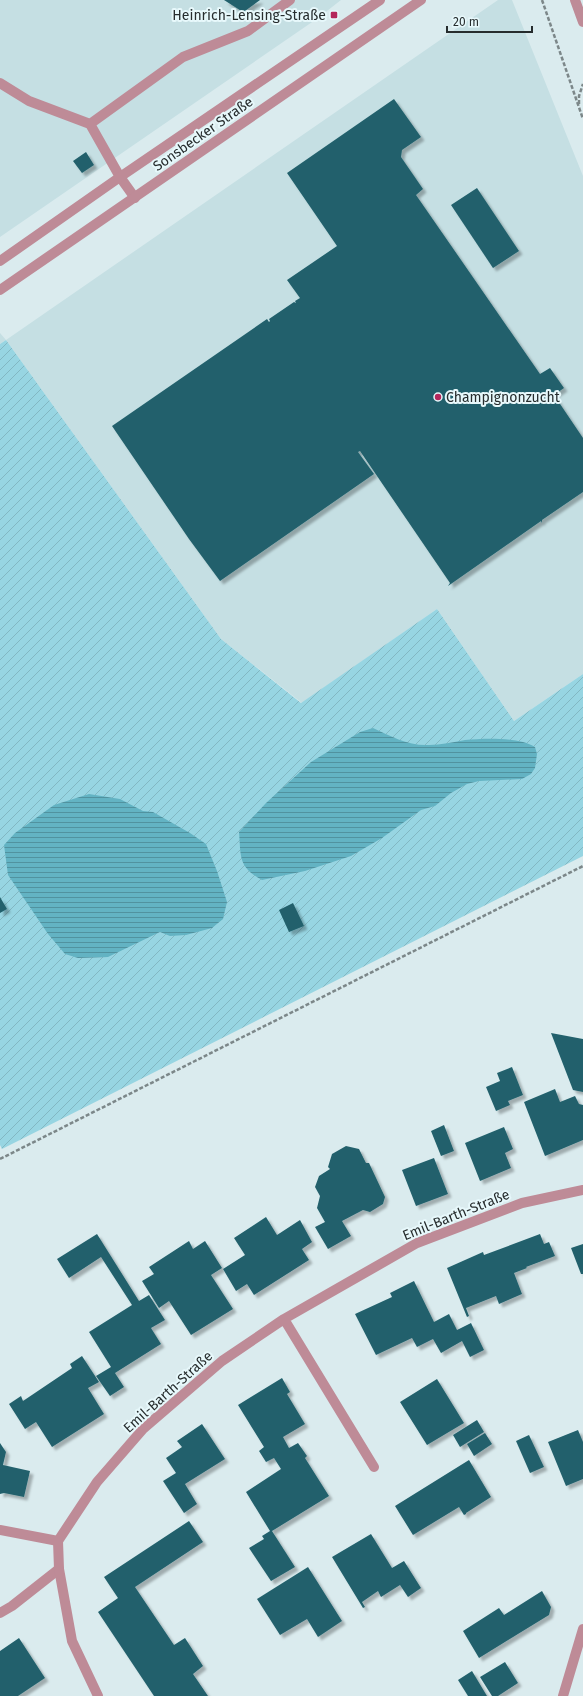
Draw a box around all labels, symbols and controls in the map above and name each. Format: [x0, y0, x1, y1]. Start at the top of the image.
place label: Heinrich-Lensing-Straße [172, 7, 326, 24]
scale bar [447, 8, 532, 34]
marker: Heinrich-Lensing-Straße [329, 10, 339, 20]
text: 20 m [453, 15, 479, 29]
street label: Sonsbecker Straße [150, 93, 256, 175]
place label: Champignonzucht [446, 389, 561, 406]
marker: Champignonzucht [433, 392, 443, 402]
street label: Emil-Barth-Straße [400, 1186, 512, 1244]
street label: Emil-Barth-Straße [120, 1348, 216, 1436]

